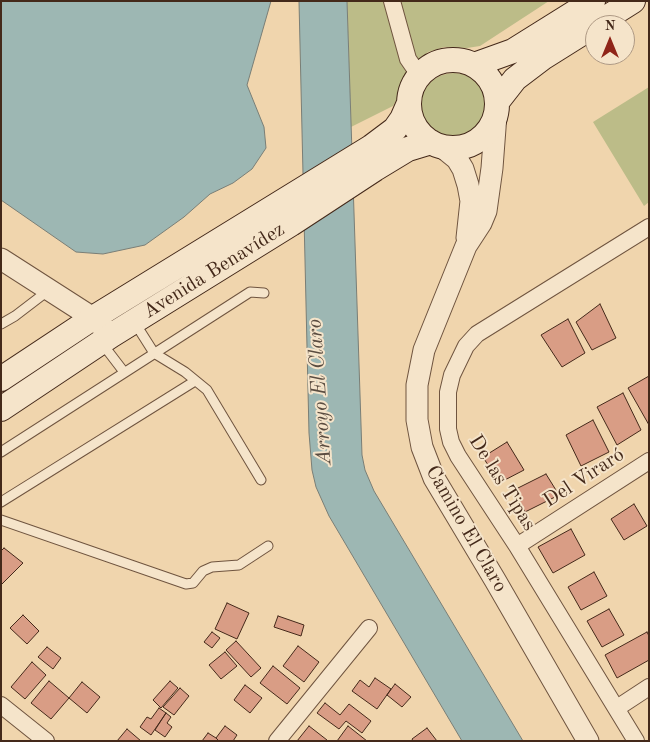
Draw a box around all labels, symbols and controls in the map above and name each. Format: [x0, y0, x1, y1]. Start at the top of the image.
north arrow [585, 15, 635, 65]
text: N [605, 19, 615, 33]
street label: Avenida Benavídez [139, 218, 289, 324]
water label: Arroyo El Claro [302, 318, 338, 466]
street label: De las Tipas [463, 431, 541, 535]
street label: Del Viraró [539, 443, 629, 513]
street label: Camino El Claro [420, 461, 512, 597]

